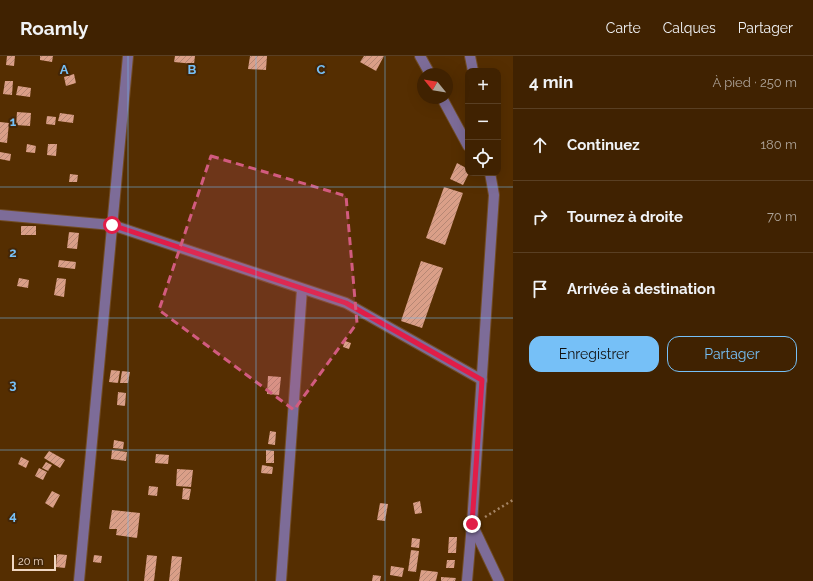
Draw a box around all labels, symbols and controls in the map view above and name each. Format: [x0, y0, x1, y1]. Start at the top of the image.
text: Roamly [20, 17, 88, 39]
text: Carte [606, 20, 641, 36]
text: Calques [663, 20, 716, 36]
text: Partager [738, 20, 793, 36]
text: A [60, 62, 69, 77]
text: B [188, 62, 197, 77]
text: C [317, 62, 326, 77]
north arrow [417, 68, 453, 104]
map controls [465, 68, 501, 176]
button: + [465, 68, 501, 104]
text: 4 min [529, 72, 573, 92]
text: À pied · 250 m [713, 75, 797, 90]
button: − [465, 104, 501, 140]
text: 1 [10, 114, 17, 129]
icon: ahead [529, 134, 551, 156]
text: Continuez [567, 136, 640, 154]
text: 180 m [761, 137, 797, 152]
button: locate [465, 140, 501, 176]
icon: right [529, 206, 551, 228]
text: Tournez à droite [567, 208, 683, 226]
text: 70 m [767, 209, 797, 224]
route start [103, 216, 121, 234]
text: 2 [9, 245, 17, 260]
icon: arrive [529, 278, 551, 300]
text: Arrivée à destination [567, 280, 715, 298]
button: Enregistrer [529, 336, 659, 372]
button: Partager [667, 336, 797, 372]
text: 3 [9, 377, 17, 392]
text: 4 [9, 508, 17, 523]
route end [463, 515, 481, 533]
scale bar [12, 553, 56, 572]
text: 20 m [18, 555, 43, 568]

